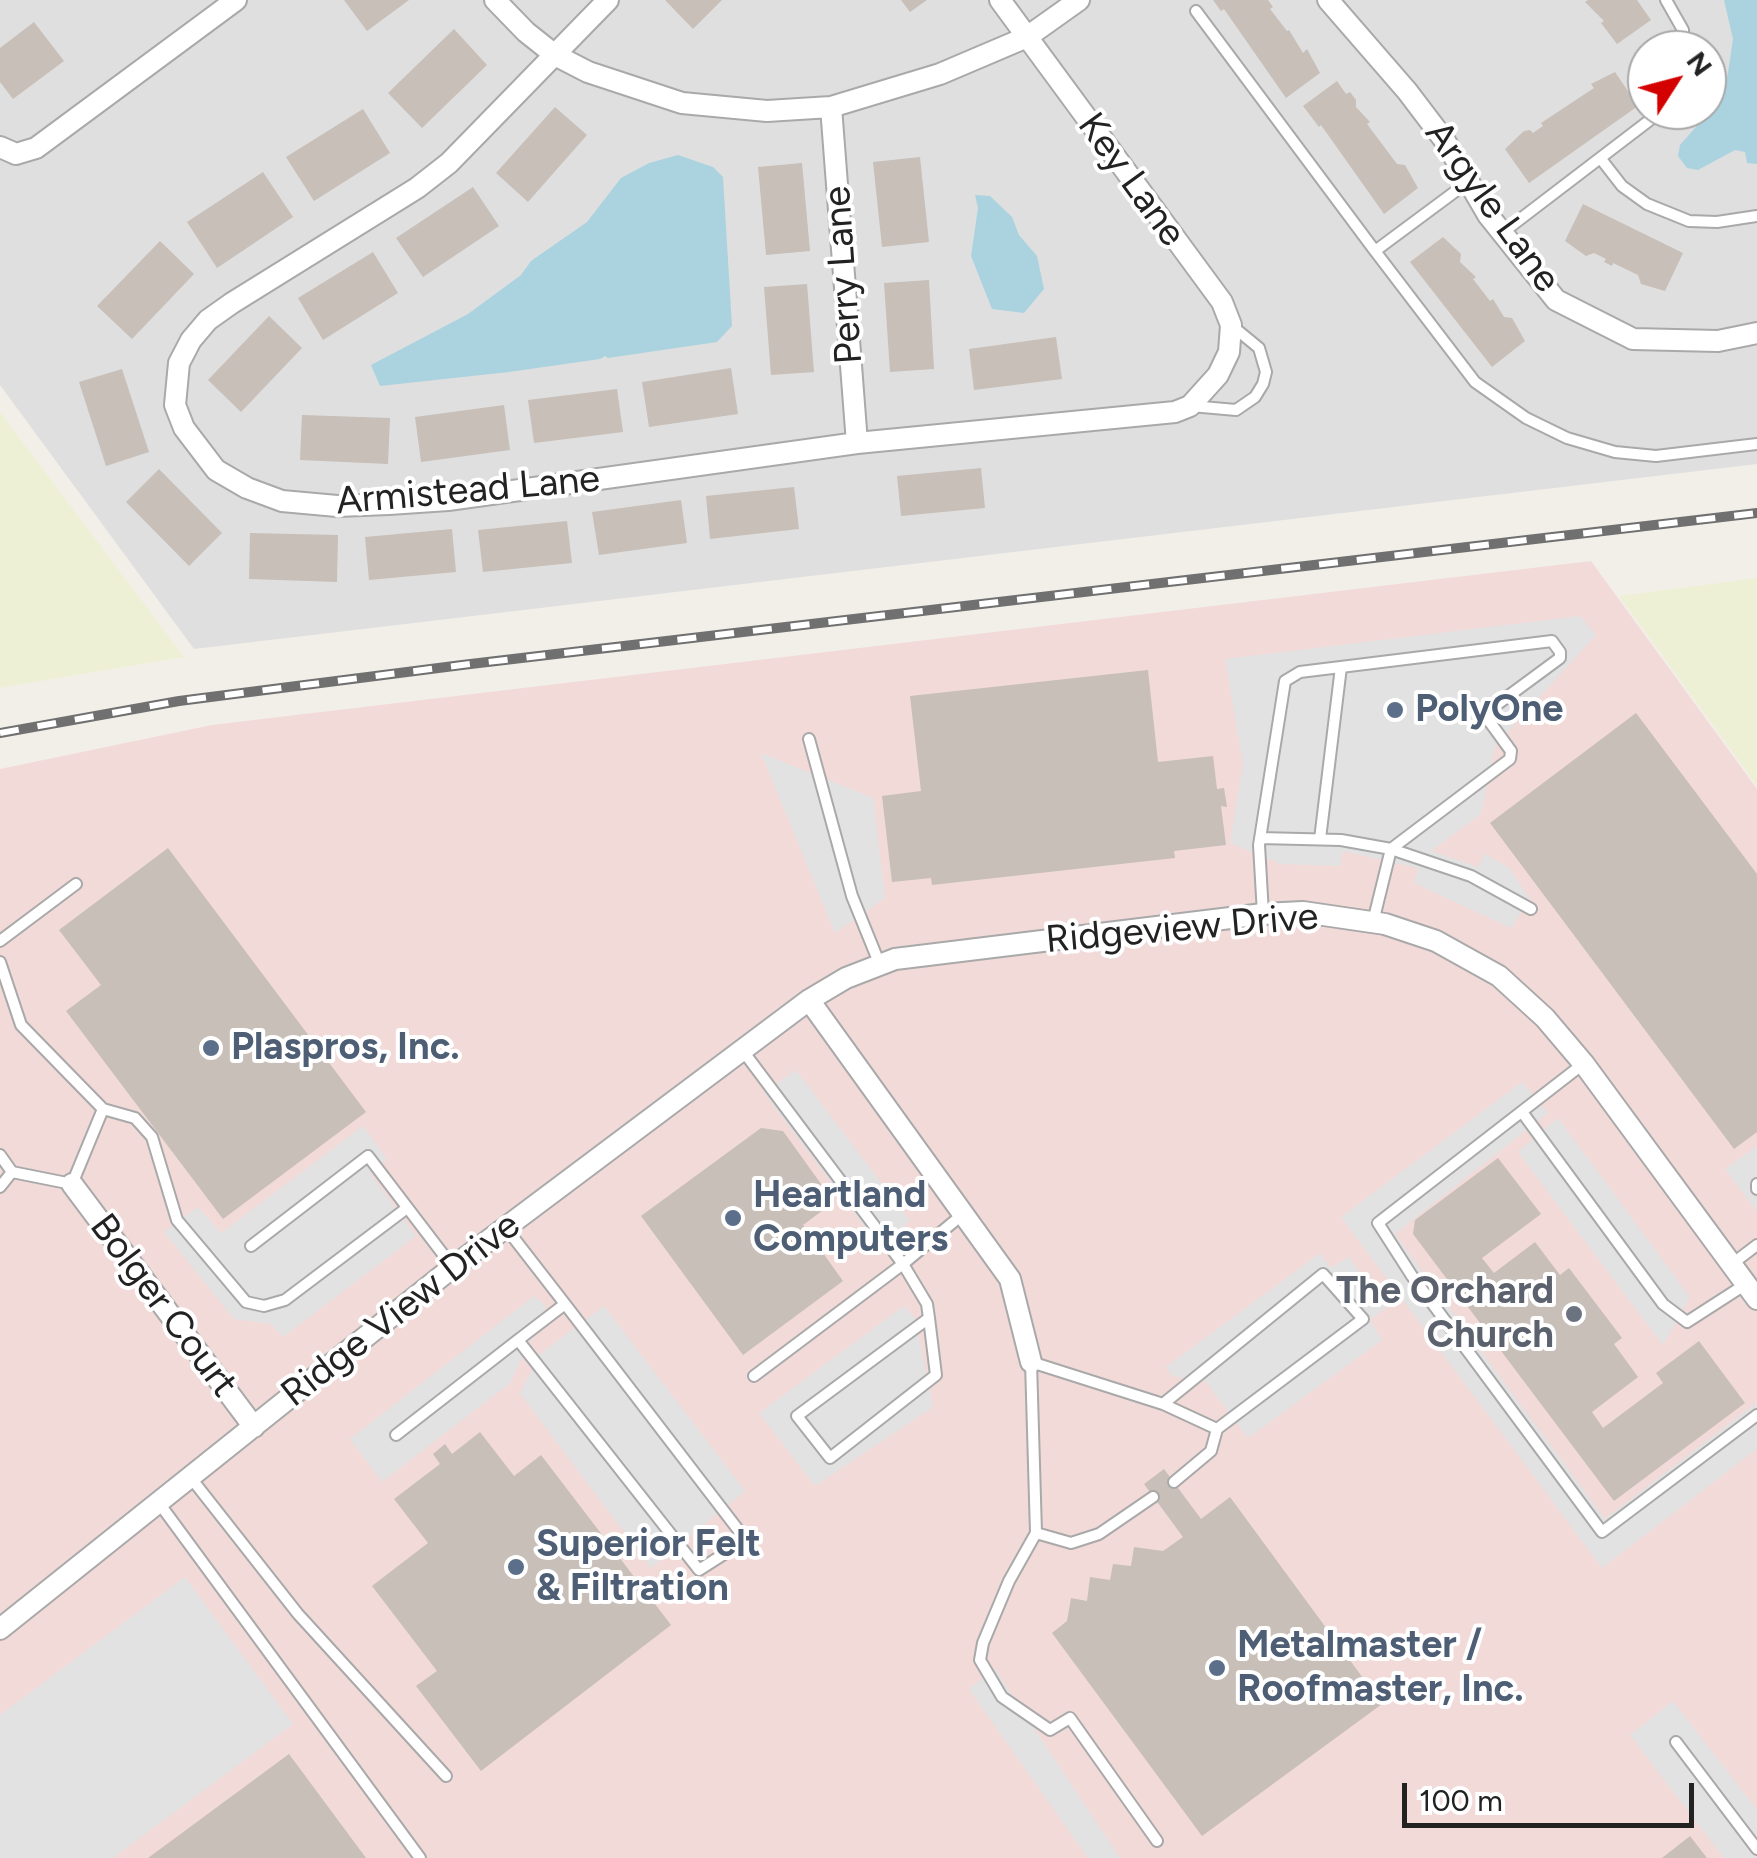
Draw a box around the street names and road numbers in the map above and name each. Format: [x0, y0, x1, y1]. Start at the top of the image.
street label: Key Lane [1067, 104, 1195, 256]
street label: Argyle Lane [1415, 113, 1569, 301]
street label: Perry Lane [815, 184, 873, 366]
street label: Armistead Lane [334, 457, 602, 525]
street label: Ridgeview Drive [1044, 894, 1320, 964]
street label: Ridge View Drive [273, 1203, 529, 1417]
street label: Bolger Court [80, 1206, 246, 1406]

